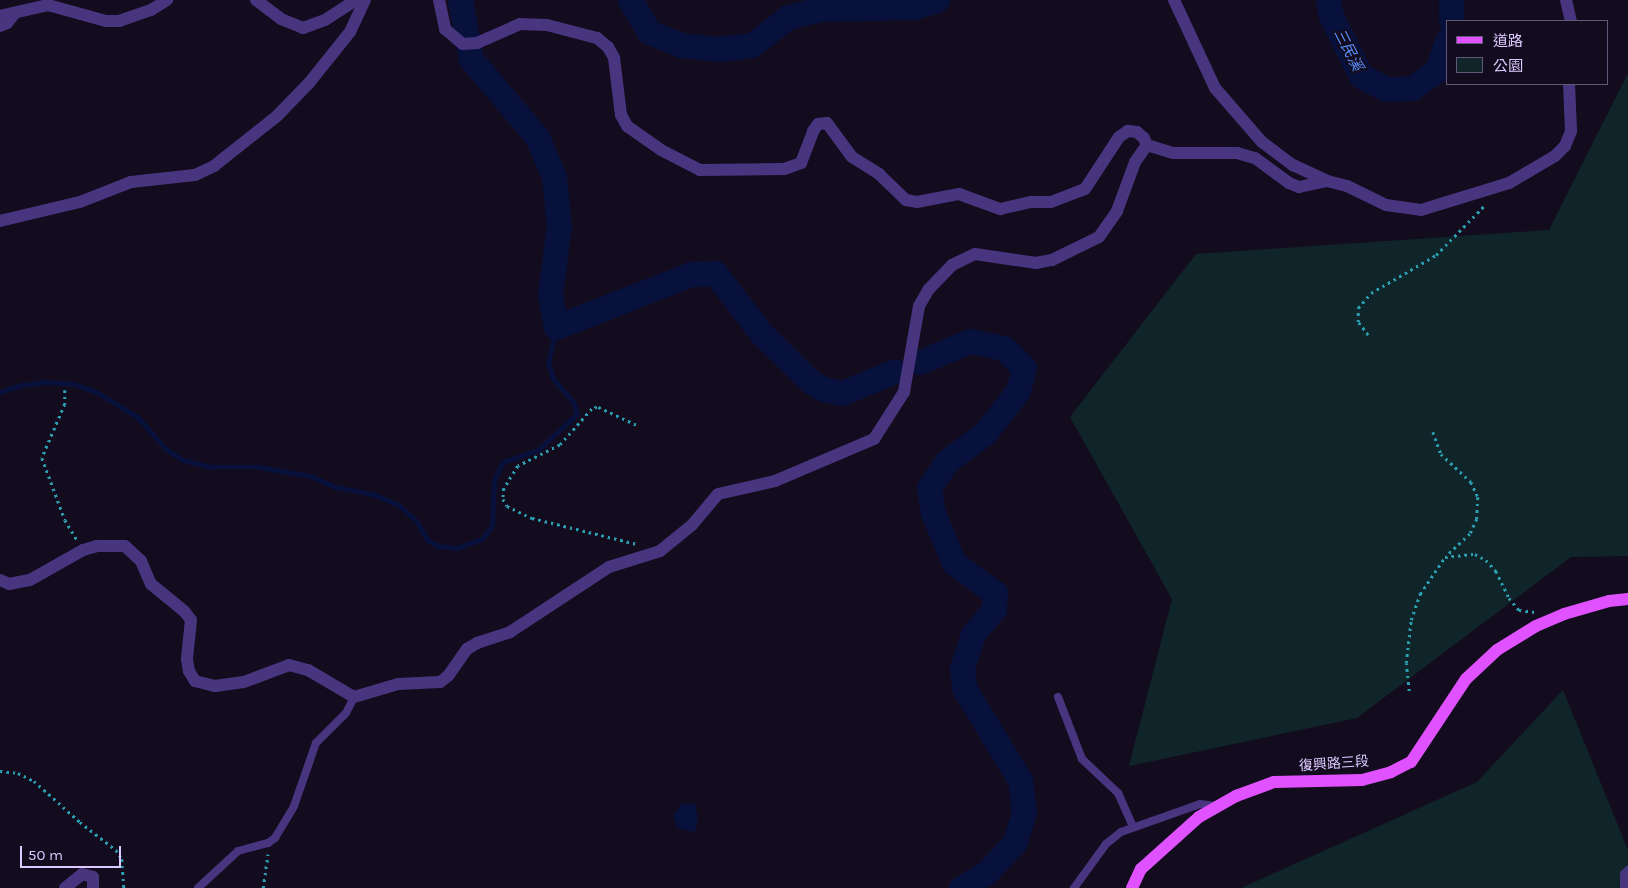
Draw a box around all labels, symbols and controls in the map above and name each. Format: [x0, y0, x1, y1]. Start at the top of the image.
legend [1446, 20, 1608, 85]
water label: 三民溪 [1330, 26, 1366, 74]
text: 道路 [1493, 32, 1523, 50]
text: 公園 [1493, 57, 1523, 75]
street label: 復興路三段 [1298, 753, 1370, 775]
scale bar [22, 836, 124, 868]
text: 50 m [28, 846, 63, 864]

